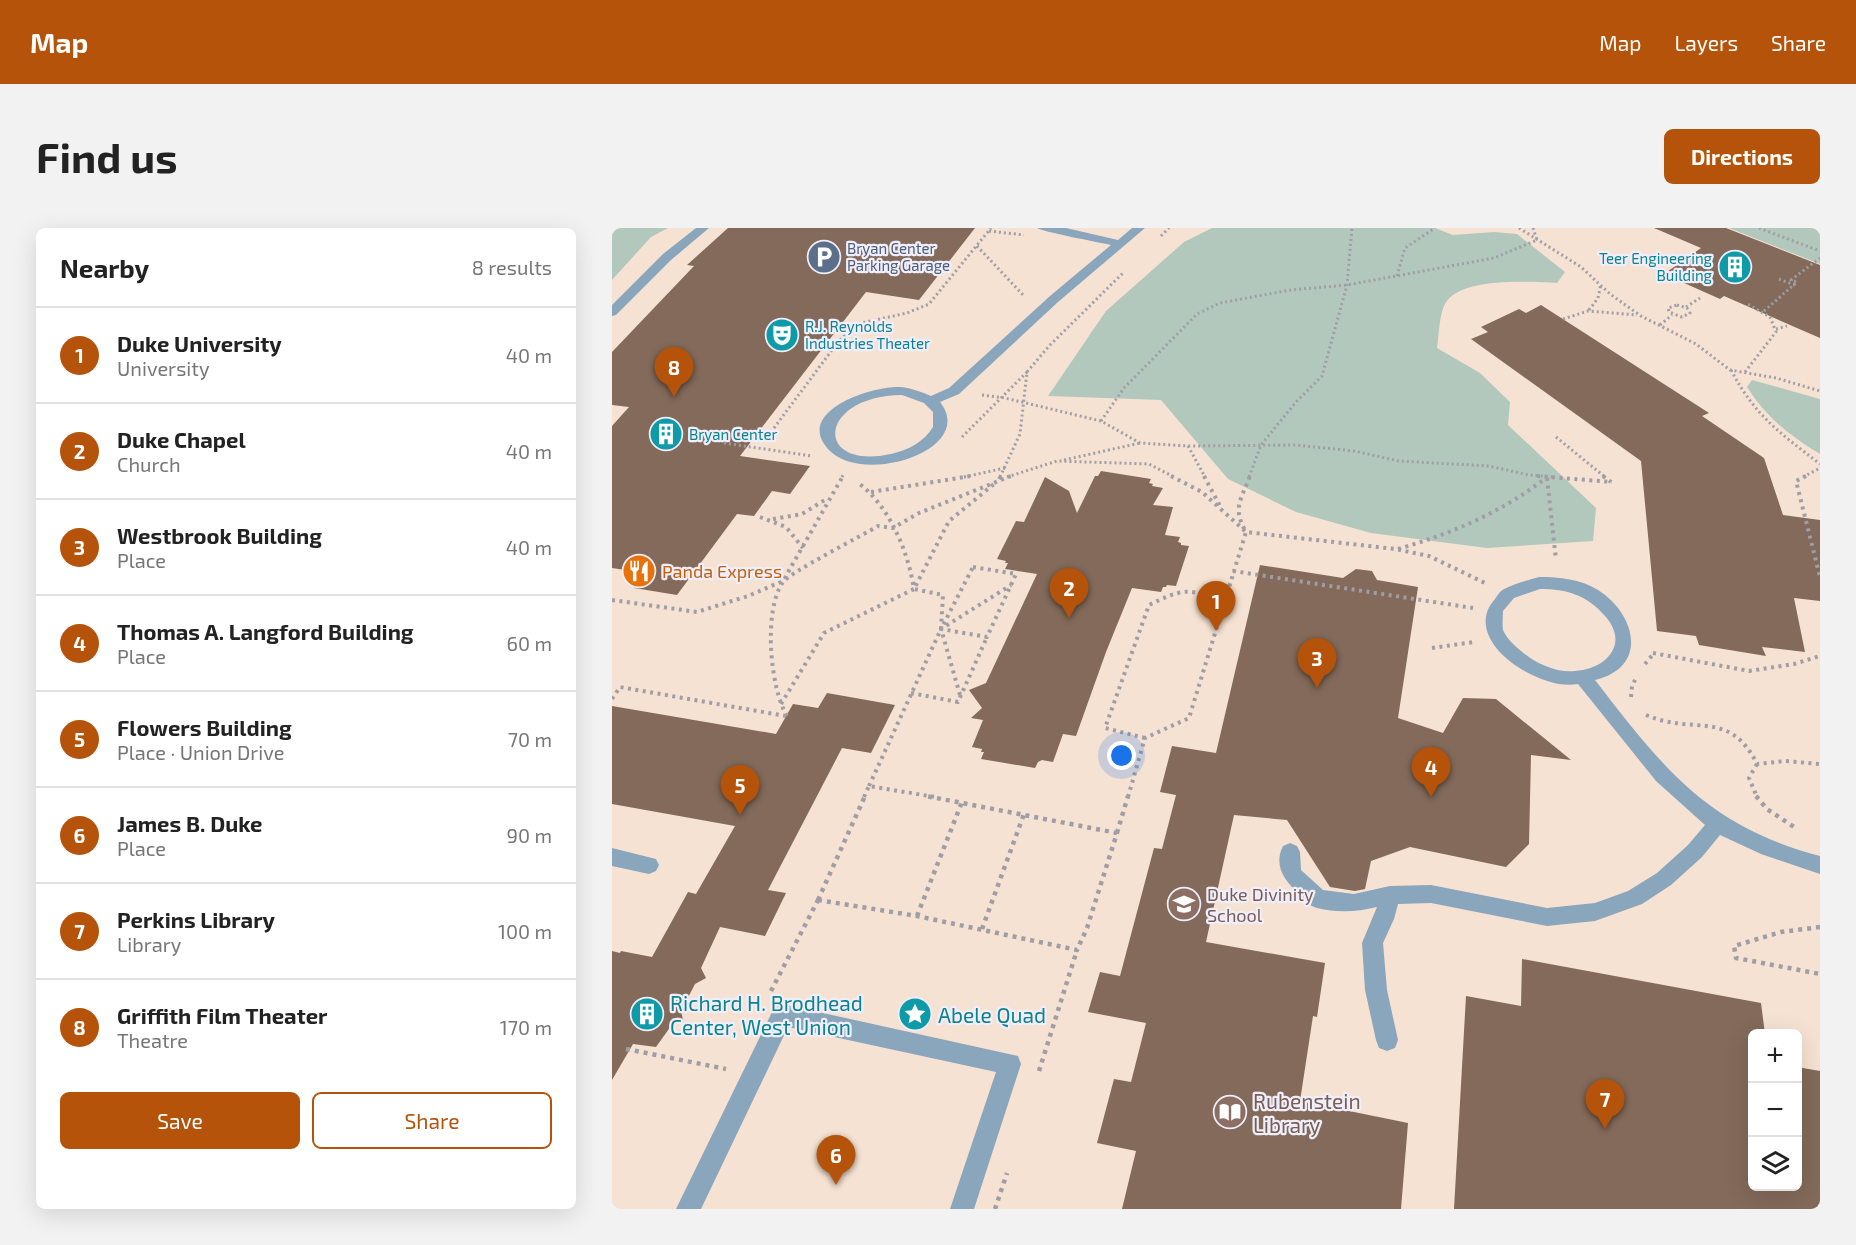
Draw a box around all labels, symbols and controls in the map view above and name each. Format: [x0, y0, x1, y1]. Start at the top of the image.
text: Map [30, 25, 88, 59]
text: Map [1599, 30, 1641, 55]
text: Layers [1674, 30, 1738, 55]
text: Share [1771, 30, 1826, 55]
button: Directions [1664, 129, 1820, 184]
text: Find us [36, 131, 178, 181]
parking icon: Bryan Center Parking Garage [806, 239, 842, 275]
place label: Bryan Center Parking Garage [847, 239, 950, 274]
place label: Teer Engineering Building [1599, 249, 1713, 284]
building icon: Teer Engineering Building [1717, 249, 1753, 285]
text: Nearby [60, 252, 149, 283]
text: 8 results [472, 255, 552, 279]
theatre icon: R.J. Reynolds Industries Theater [764, 317, 800, 353]
place label: R.J. Reynolds Industries Theater [805, 317, 930, 352]
text: Duke University [117, 330, 282, 356]
text: 1 [75, 343, 84, 367]
text: 40 m [506, 343, 552, 367]
pin: 8 [654, 348, 694, 397]
text: University [117, 356, 209, 380]
building icon: Bryan Center [648, 416, 684, 452]
place label: Bryan Center [689, 425, 778, 443]
text: Duke Chapel [117, 426, 246, 452]
text: 2 [74, 439, 85, 463]
text: 40 m [506, 439, 552, 463]
text: Church [117, 452, 181, 476]
text: Westbrook Building [117, 522, 322, 548]
text: 3 [74, 535, 85, 559]
text: 40 m [506, 535, 552, 559]
text: Place [117, 548, 166, 572]
restaurant icon: Panda Express [621, 553, 657, 589]
place label: Panda Express [662, 560, 782, 582]
pin: 2 [1050, 568, 1088, 618]
pin: 1 [1196, 582, 1236, 631]
text: Thomas A. Langford Building [117, 618, 414, 644]
text: 4 [73, 631, 86, 655]
text: 60 m [507, 631, 552, 655]
pin: 3 [1298, 638, 1336, 688]
text: Place [117, 644, 166, 668]
text: Flowers Building [117, 714, 292, 740]
text: 5 [74, 727, 85, 751]
text: 70 m [508, 727, 552, 751]
text: Place · Union Drive [117, 740, 285, 764]
your location [1107, 741, 1136, 770]
pin: 4 [1412, 748, 1450, 797]
pin: 5 [720, 766, 760, 815]
text: James B. Duke [117, 810, 263, 836]
text: 6 [74, 823, 85, 847]
text: 90 m [507, 823, 552, 847]
text: Place [117, 836, 166, 860]
place label: Duke Divinity School [1207, 883, 1314, 926]
school or university icon: Duke Divinity School [1166, 886, 1202, 922]
text: Perkins Library [117, 906, 275, 932]
text: 7 [74, 919, 85, 943]
text: 100 m [498, 919, 552, 943]
text: Library [117, 932, 181, 956]
place label: Richard H. Brodhead Center, West Union [670, 990, 863, 1039]
building icon: Richard H. Brodhead Center, West Union [629, 996, 665, 1032]
place icon: Abele Quad [897, 996, 933, 1032]
text: Griffith Film Theater [117, 1002, 327, 1028]
place label: Abele Quad [938, 1002, 1046, 1028]
text: 8 [73, 1015, 86, 1039]
text: 170 m [500, 1015, 552, 1039]
text: Theatre [117, 1028, 188, 1052]
map controls [1748, 1029, 1802, 1191]
button: + [1748, 1029, 1802, 1083]
pin: 7 [1586, 1080, 1624, 1129]
button: − [1748, 1083, 1802, 1137]
place label: Rubenstein Library [1253, 1088, 1361, 1137]
button: Save [60, 1092, 300, 1149]
button: Share [312, 1092, 552, 1149]
library icon: Rubenstein Library [1212, 1094, 1248, 1130]
pin: 6 [816, 1136, 856, 1185]
button: layers [1748, 1137, 1802, 1191]

